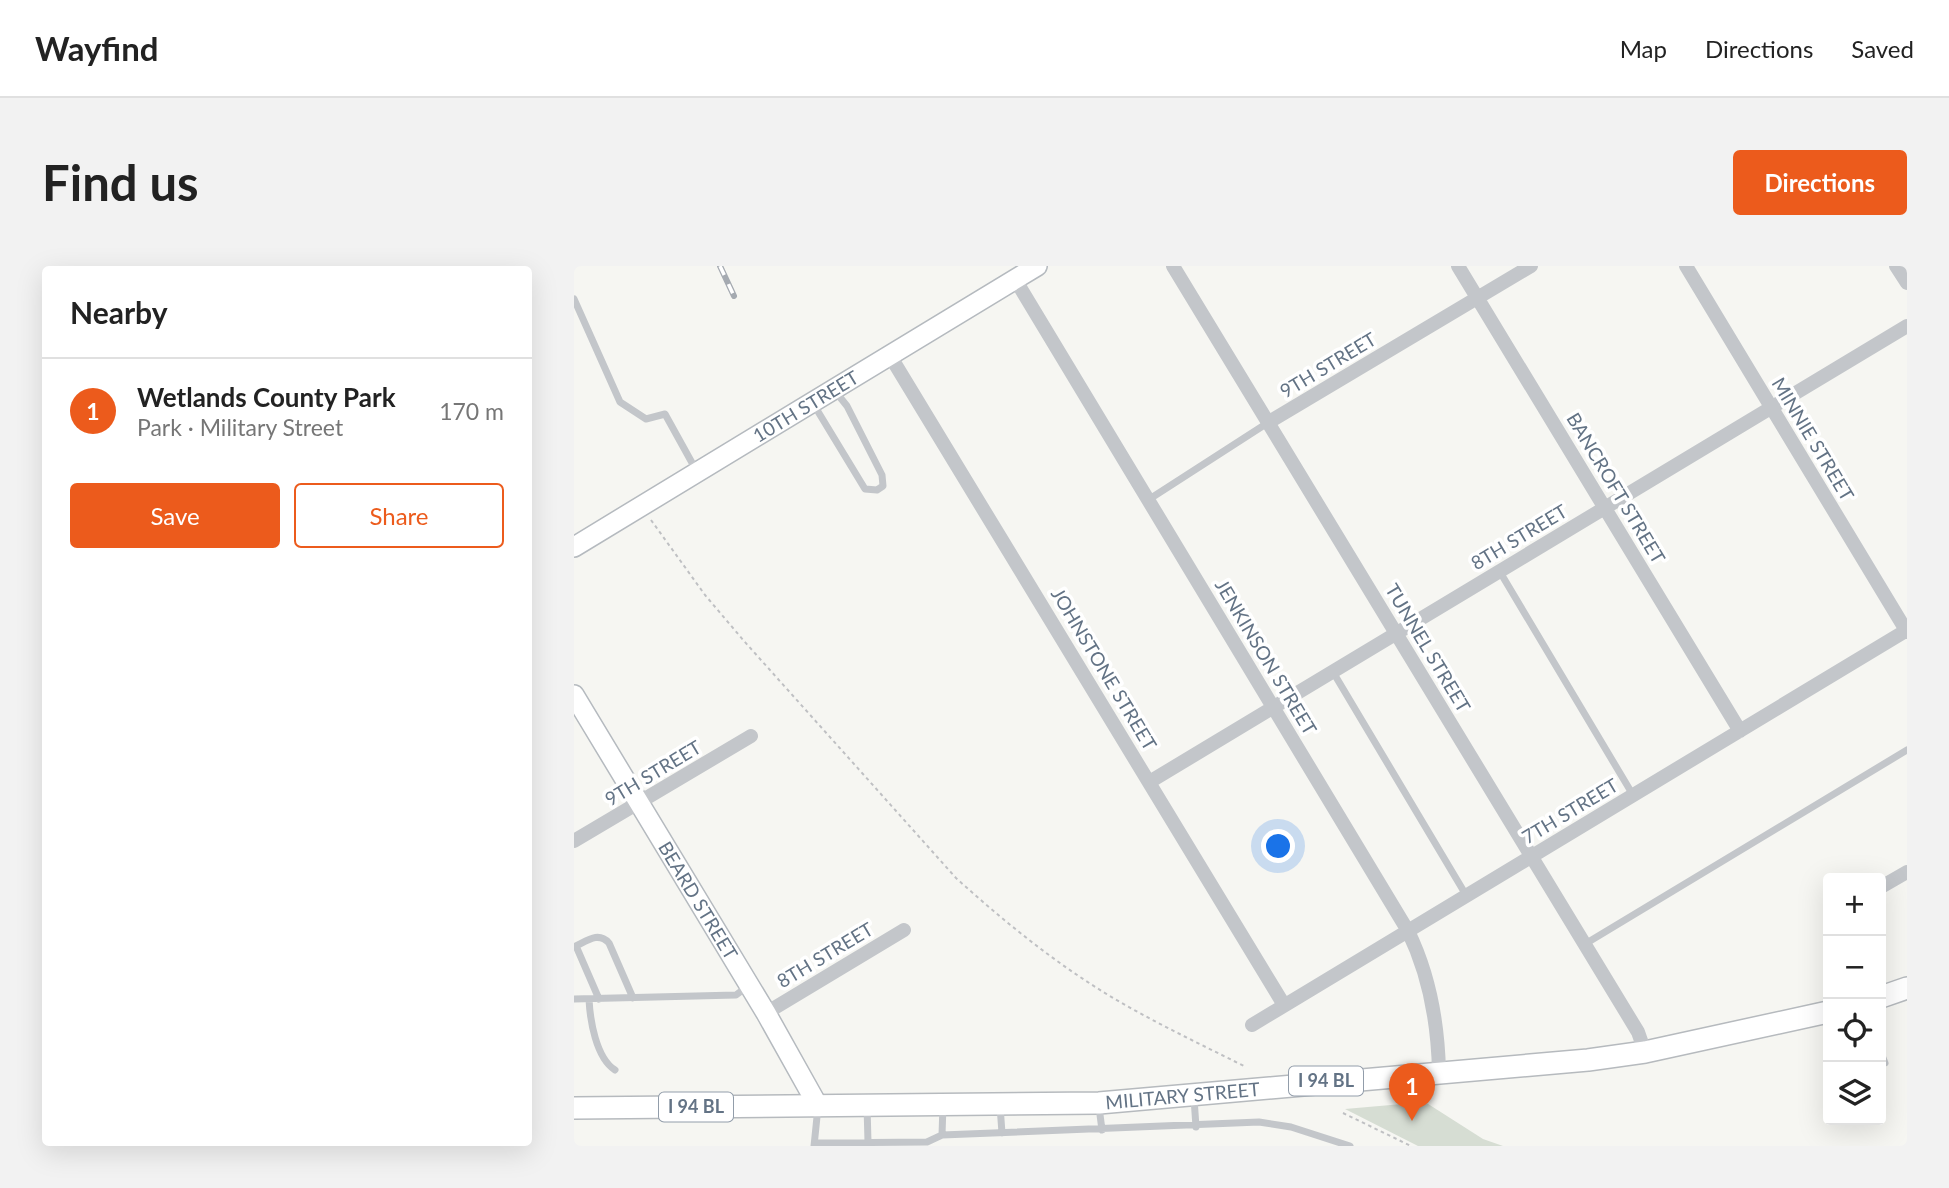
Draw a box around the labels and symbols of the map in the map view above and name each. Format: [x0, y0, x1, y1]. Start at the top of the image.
street label: 9TH STREET [1275, 327, 1380, 402]
street label: 10TH STREET [748, 365, 862, 447]
street label: MINNIE STREET [1768, 373, 1859, 505]
street label: BANCROFT STREET [1562, 408, 1671, 567]
street label: 8TH STREET [1466, 499, 1571, 574]
street label: JENKINSON STREET [1211, 575, 1322, 739]
street label: TUNNEL STREET [1381, 579, 1476, 716]
street label: JOHNSTONE STREET [1047, 583, 1162, 754]
street label: 9TH STREET [600, 735, 705, 810]
street label: 7TH STREET [1517, 773, 1622, 848]
your location [1261, 829, 1295, 863]
street label: BEARD STREET [654, 837, 743, 964]
street label: 8TH STREET [772, 917, 877, 992]
pin: 1 [1389, 1063, 1435, 1121]
road number: I 94 BL [1289, 1066, 1363, 1096]
street label: MILITARY STREET [1104, 1077, 1261, 1113]
road number: I 94 BL [659, 1092, 733, 1122]

